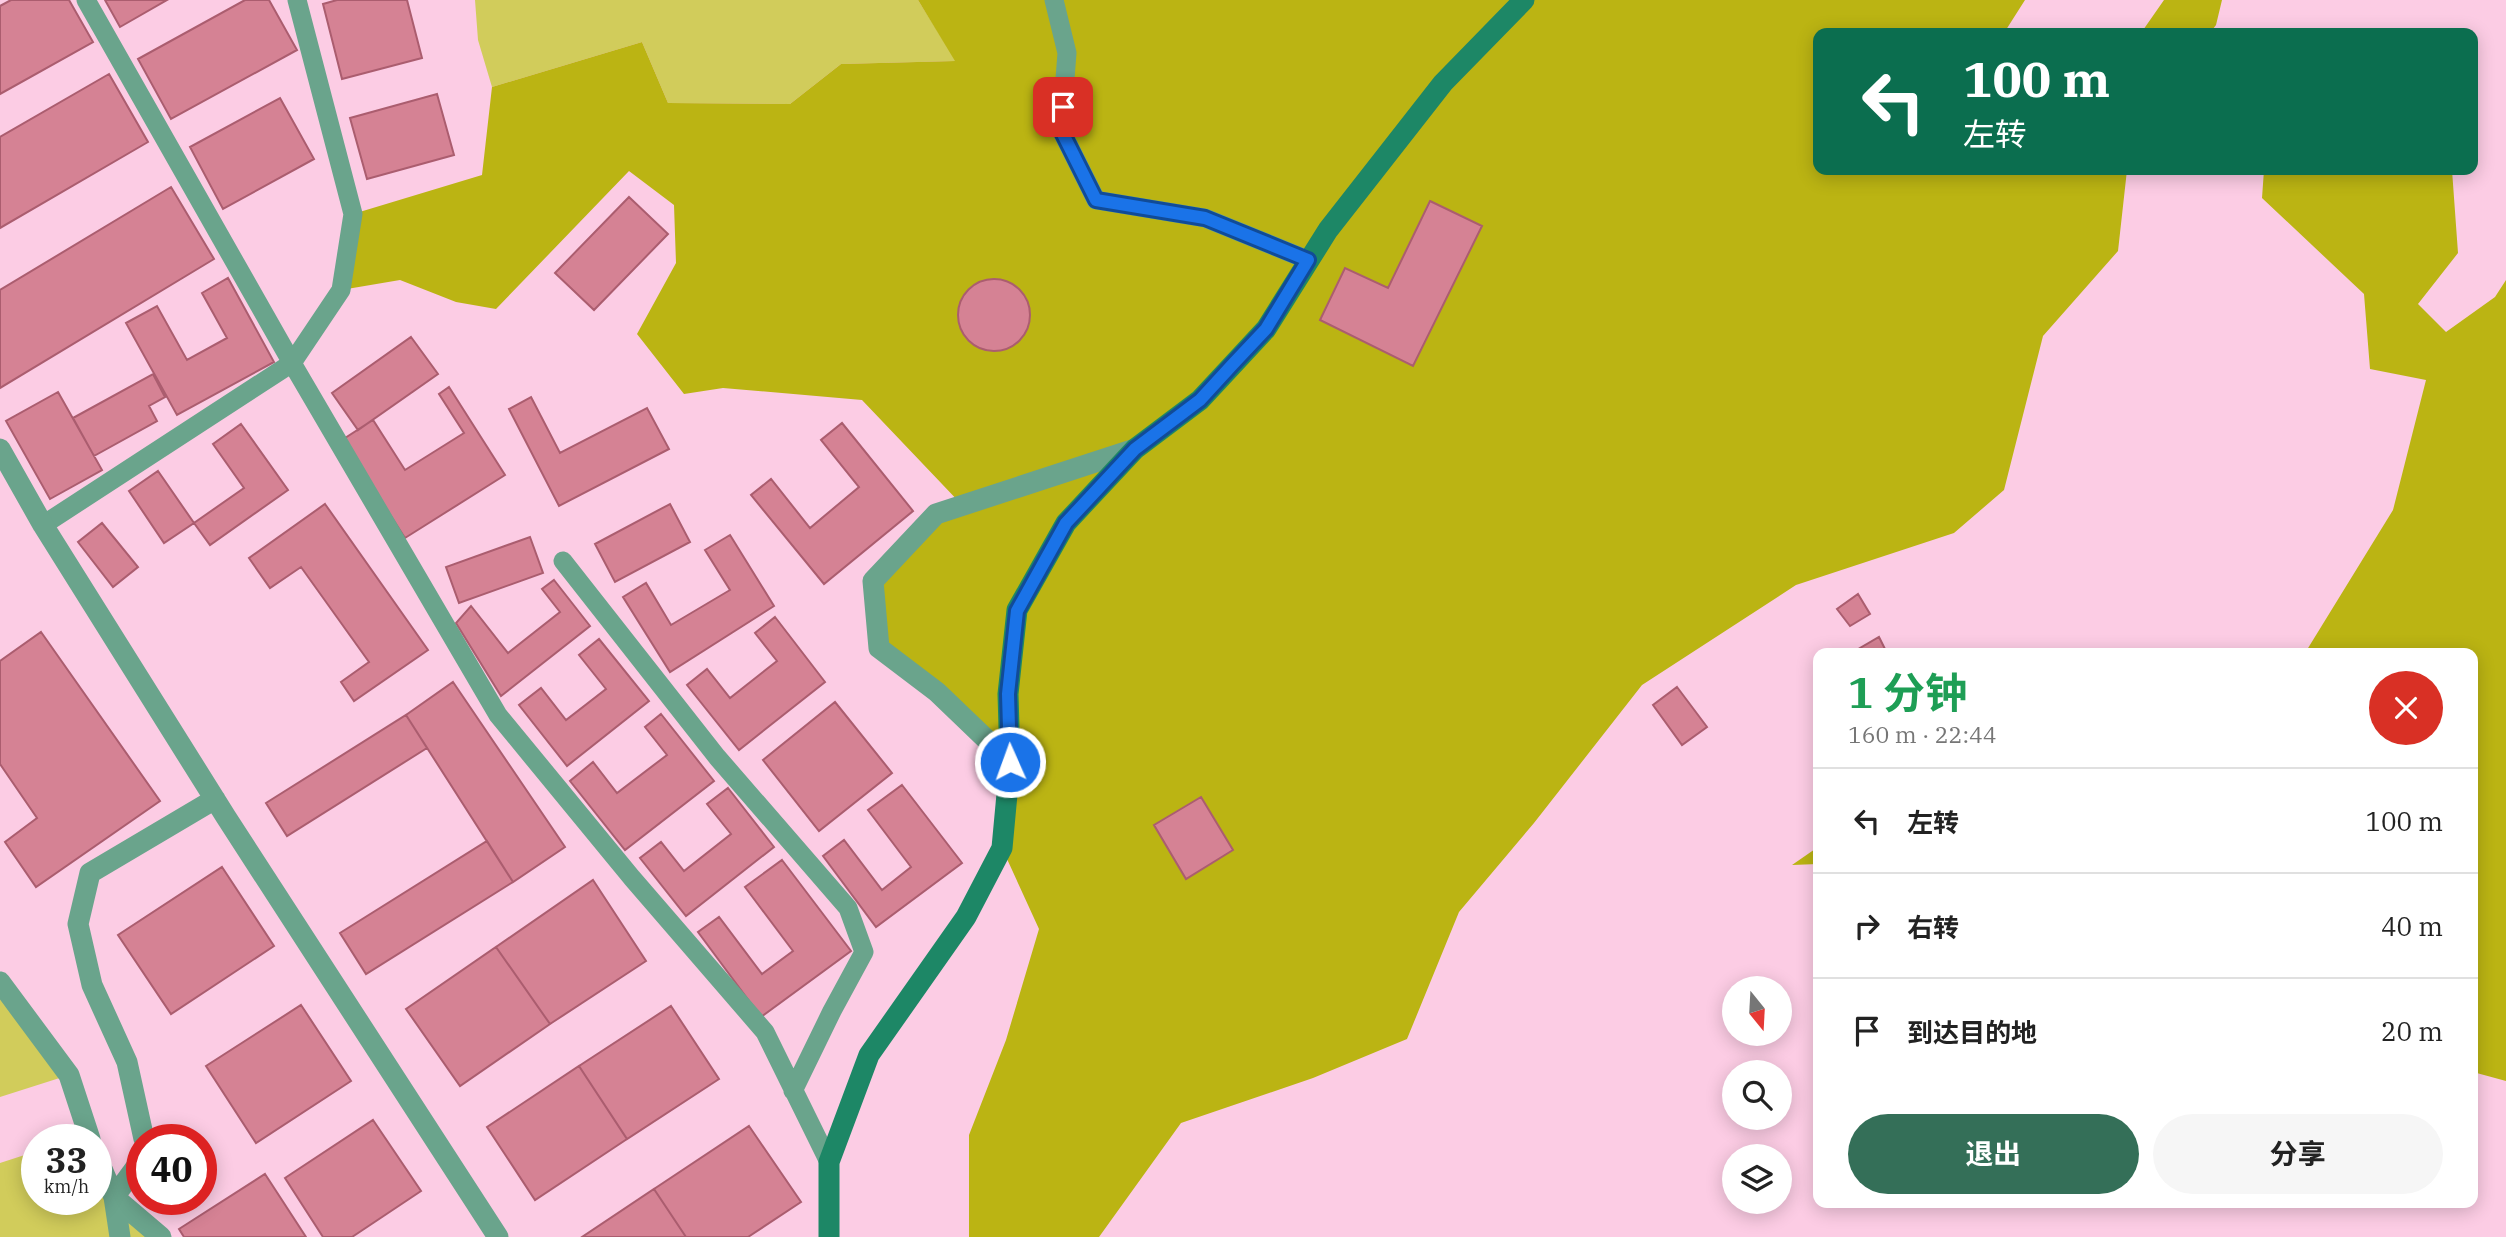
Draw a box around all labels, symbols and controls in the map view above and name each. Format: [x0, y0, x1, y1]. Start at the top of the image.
text: 100 m [1963, 47, 2110, 110]
icon: left [1848, 56, 1939, 147]
pin [1033, 77, 1093, 137]
icon: arrive [1044, 88, 1082, 126]
text: 左转 [1963, 113, 2027, 155]
text: 1 分钟 [1848, 665, 1967, 720]
button: close [2369, 671, 2443, 745]
text: 160 m · 22:44 [1848, 719, 1997, 749]
position arrow [973, 725, 1047, 799]
icon: left [1848, 802, 1886, 840]
text: 100 m [2365, 804, 2443, 838]
text: 左转 [1907, 805, 1959, 839]
icon: right [1848, 907, 1886, 945]
text: 40 m [2381, 909, 2443, 943]
text: 右转 [1907, 910, 1959, 944]
north arrow [1722, 976, 1792, 1046]
map controls [1722, 976, 1792, 1214]
icon: arrive [1848, 1012, 1886, 1050]
text: 20 m [2381, 1014, 2443, 1048]
text: 到达目的地 [1907, 1015, 2037, 1049]
button: search [1722, 1060, 1792, 1130]
button: 退出 [1848, 1114, 2139, 1194]
button: 分享 [2153, 1114, 2443, 1194]
speed limit sign: 40 [126, 1124, 217, 1215]
text: 33 [45, 1137, 88, 1183]
button: layers [1722, 1144, 1792, 1214]
text: km/h [44, 1175, 89, 1198]

